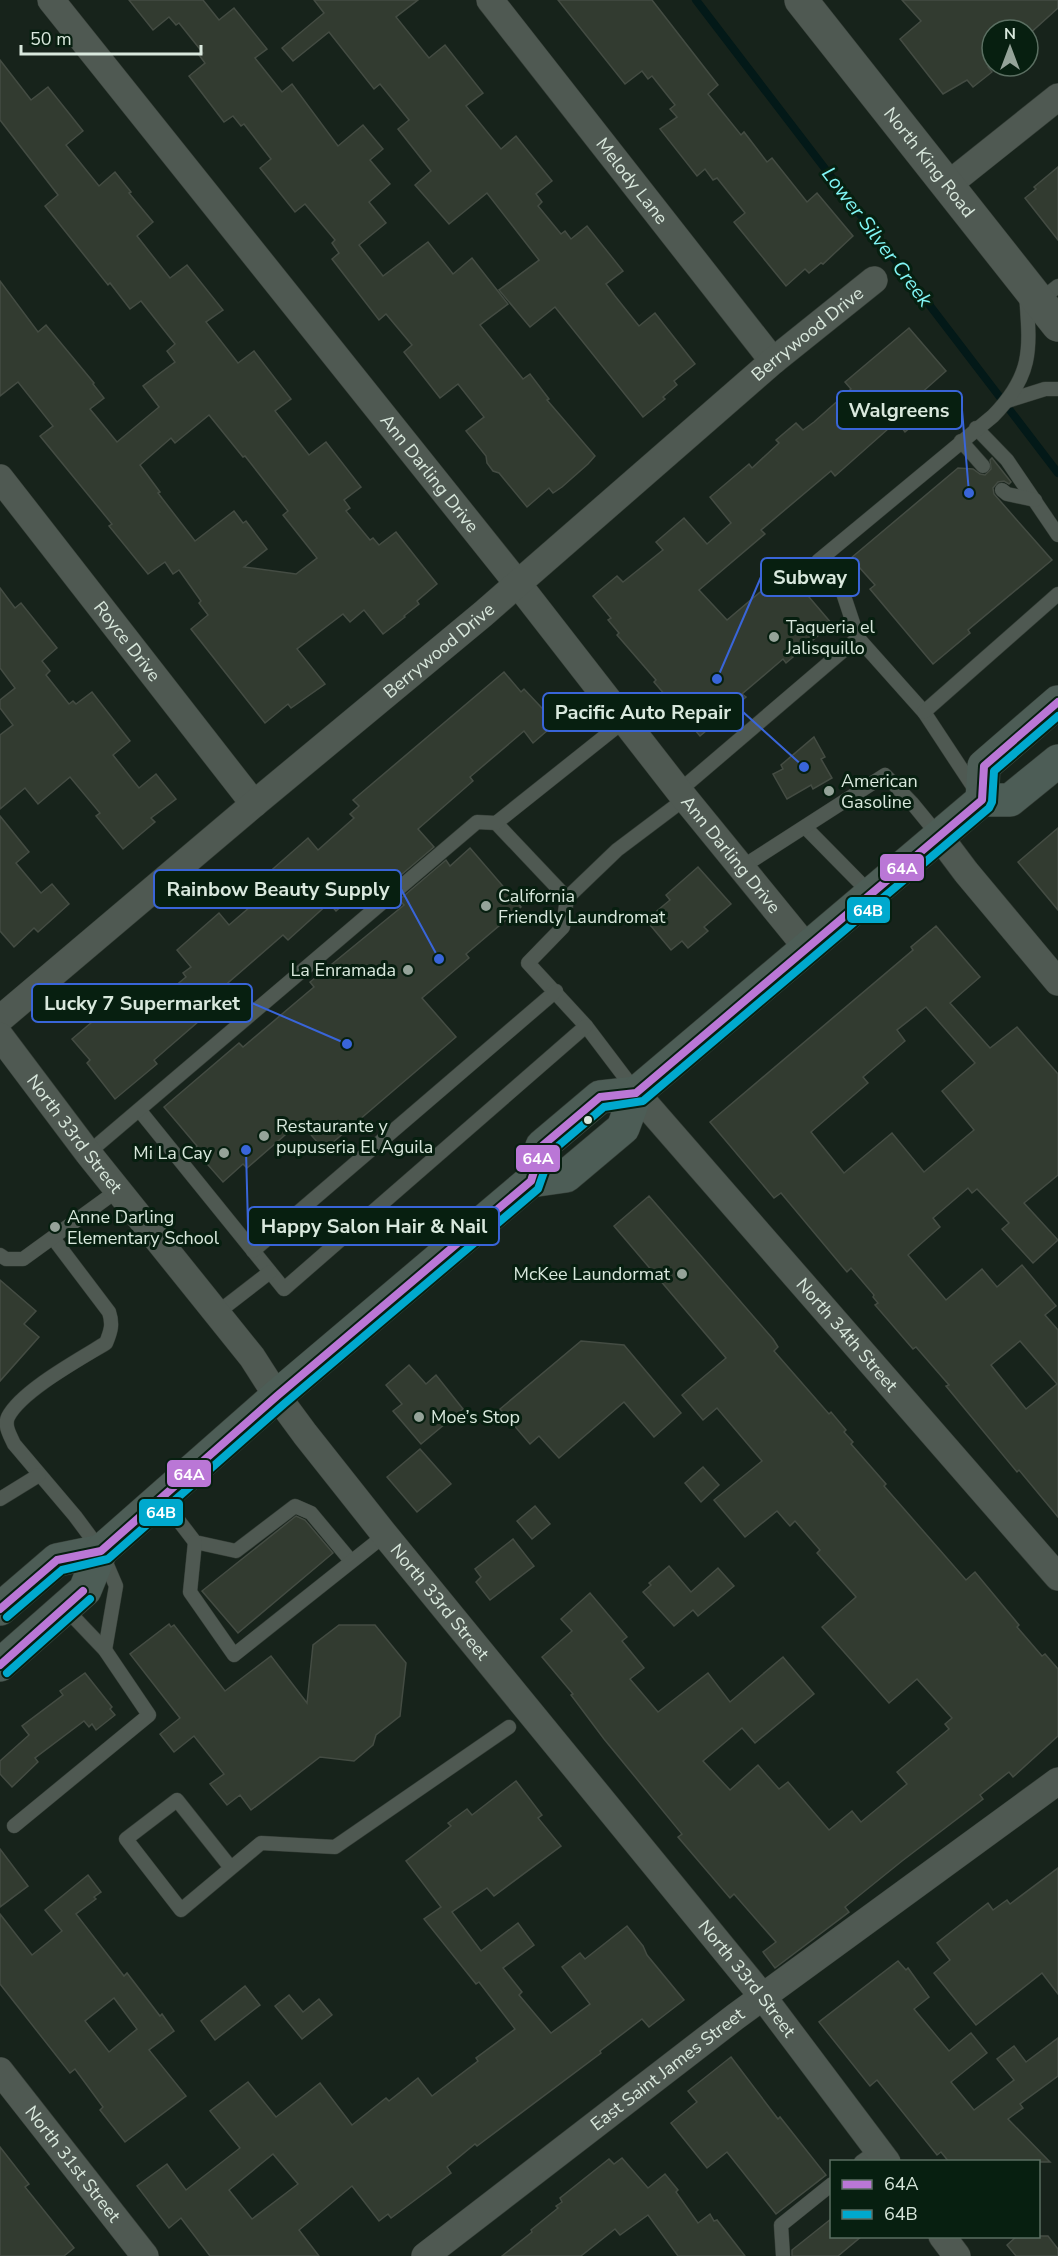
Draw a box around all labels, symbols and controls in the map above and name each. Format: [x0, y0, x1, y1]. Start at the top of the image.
scale bar [21, 18, 201, 56]
north arrow [980, 18, 1040, 78]
text: N [1004, 23, 1016, 45]
text: 50 m [30, 27, 72, 51]
street label: North King Road [878, 102, 980, 222]
street label: Melody Lane [590, 133, 673, 229]
water label: Lower Silver Creek [815, 161, 939, 313]
street label: Berrywood Drive [746, 281, 868, 386]
callout: Walgreens [837, 391, 962, 429]
text: Walgreens [848, 397, 950, 424]
street label: Ann Darling Drive [375, 409, 484, 538]
callout: Subway [761, 558, 859, 596]
text: Subway [773, 564, 848, 591]
street label: Royce Drive [88, 596, 166, 687]
street label: Berrywood Drive [378, 597, 500, 704]
place label: Taqueria el Jalisquillo [785, 615, 876, 660]
marker: Taqueria el Jalisquillo [767, 630, 781, 644]
callout: Pacific Auto Repair [543, 693, 743, 731]
text: Pacific Auto Repair [555, 699, 731, 726]
place label: American Gasoline [841, 769, 918, 814]
marker: American Gasoline [822, 784, 836, 798]
street label: Ann Darling Drive [676, 791, 786, 918]
line badge: 64A [879, 853, 925, 882]
text: 64A [886, 858, 918, 880]
callout: Rainbow Beauty Supply [154, 870, 401, 908]
text: Rainbow Beauty Supply [167, 876, 390, 903]
place label: California Friendly Laundromat [498, 884, 666, 929]
line badge: 64B [846, 896, 891, 924]
marker: California Friendly Laundromat [479, 899, 493, 913]
text: 64B [853, 900, 883, 922]
place label: La Enramada [290, 958, 396, 982]
marker: La Enramada [401, 963, 415, 977]
callout: Lucky 7 Supermarket [32, 984, 252, 1022]
text: Lucky 7 Supermarket [44, 990, 240, 1017]
street label: North 33rd Street [21, 1070, 128, 1199]
place label: Restaurante y pupuseria El Aguila [276, 1114, 433, 1159]
unlabelled marker [582, 1114, 594, 1126]
marker: Restaurante y pupuseria El Aguila [257, 1129, 271, 1143]
place label: Mi La Cay [133, 1141, 213, 1165]
line badge: 64A [515, 1144, 561, 1173]
marker: Mi La Cay [217, 1146, 231, 1160]
text: 64A [522, 1148, 554, 1170]
place label: Anne Darling Elementary School [67, 1205, 220, 1250]
callout: Happy Salon Hair & Nail [248, 1207, 499, 1245]
text: Happy Salon Hair & Nail [261, 1213, 488, 1240]
marker: Anne Darling Elementary School [48, 1220, 62, 1234]
place label: McKee Laundormat [514, 1262, 671, 1286]
marker: McKee Laundormat [675, 1267, 689, 1281]
street label: North 34th Street [791, 1273, 904, 1397]
place label: Moe’s Stop [431, 1405, 520, 1429]
marker: Moe’s Stop [412, 1410, 426, 1424]
line badge: 64A [166, 1459, 212, 1488]
text: 64A [173, 1464, 205, 1486]
line badge: 64B [138, 1498, 184, 1527]
text: 64B [146, 1502, 176, 1524]
street label: North 33rd Street [385, 1539, 495, 1666]
street label: North 33rd Street [693, 1915, 801, 2043]
street label: East Saint James Street [585, 2002, 750, 2136]
street label: North 31st Street [20, 2101, 126, 2228]
legend [830, 2160, 1040, 2238]
text: 64A [884, 2172, 919, 2196]
text: 64B [884, 2202, 918, 2226]

